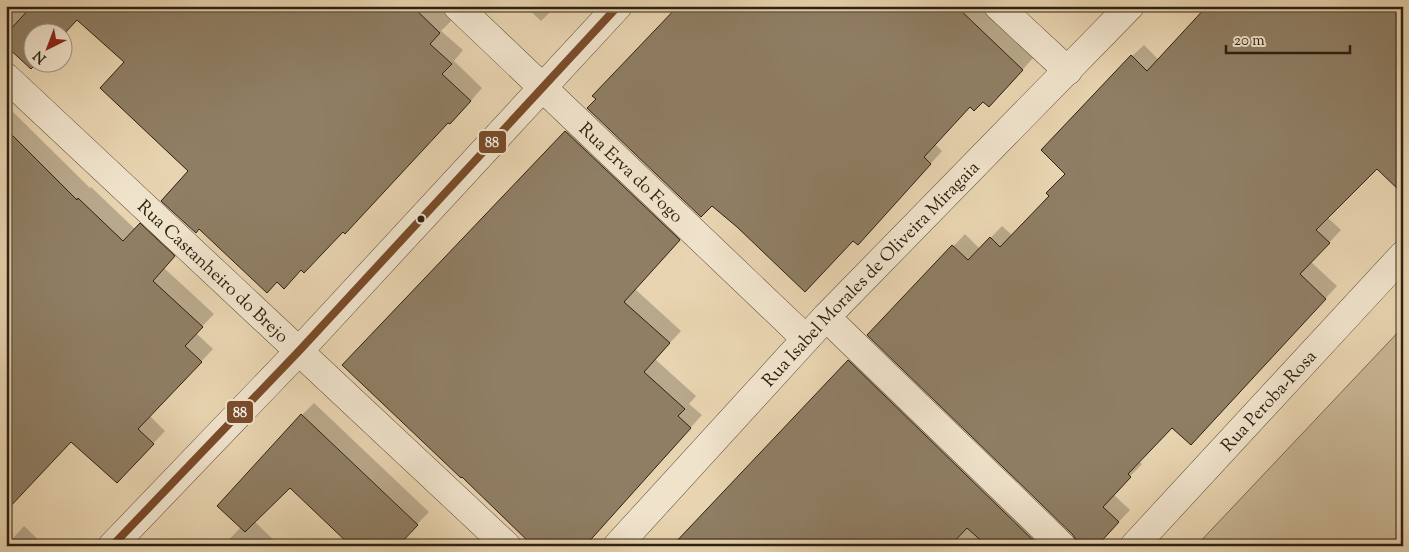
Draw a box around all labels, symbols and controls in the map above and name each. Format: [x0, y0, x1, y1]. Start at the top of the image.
north arrow [22, 22, 72, 72]
scale bar [1226, 22, 1350, 54]
text: 20 m [1234, 31, 1265, 52]
text: N [30, 45, 51, 67]
street label: Rua Erva do Fogo [572, 117, 688, 230]
line badge: 88 [478, 130, 507, 154]
text: 88 [485, 134, 499, 154]
street label: Rua Isabel Morales de Oliveira Miragaia [757, 156, 986, 394]
street label: Rua Castanheiro do Brejo [130, 195, 294, 350]
unlabelled marker [416, 214, 426, 224]
street label: Rua Peroba-Rosa [1216, 345, 1324, 459]
line badge: 88 [226, 400, 254, 424]
text: 88 [233, 404, 247, 424]

